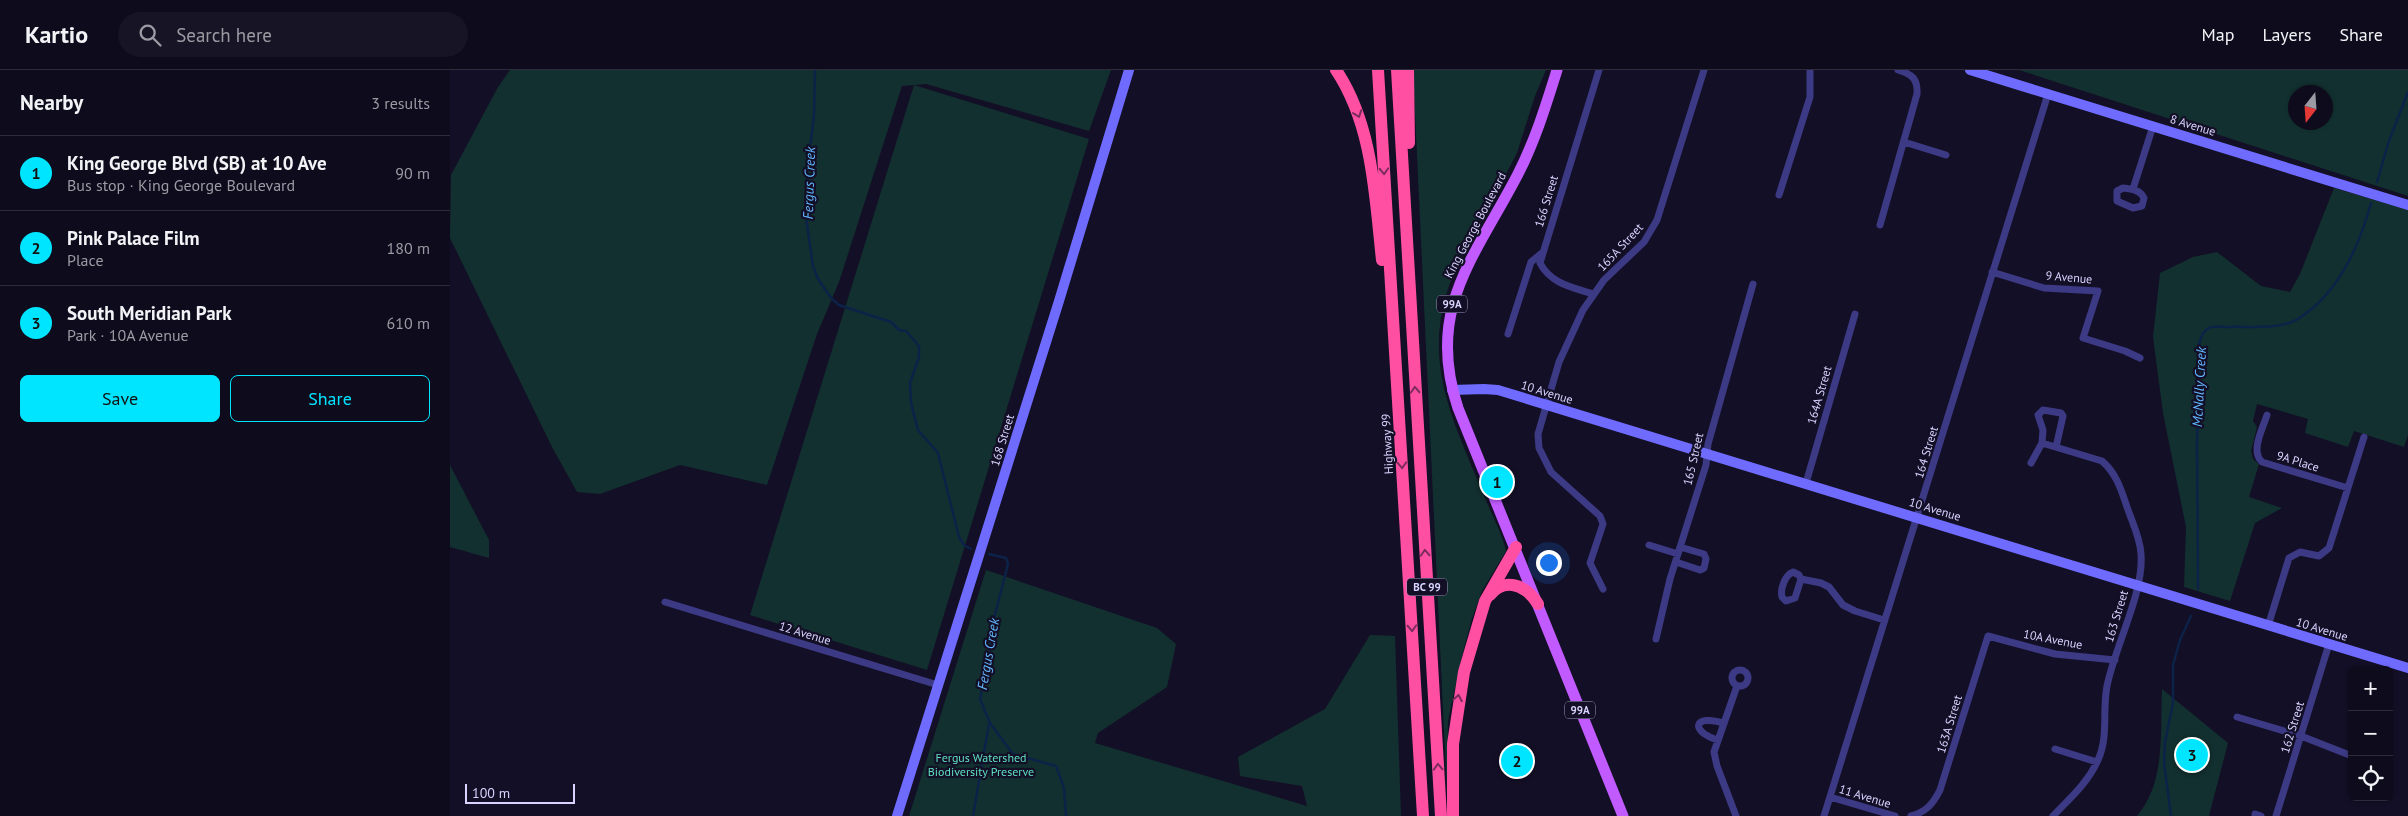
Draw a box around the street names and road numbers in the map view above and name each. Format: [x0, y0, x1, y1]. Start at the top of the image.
street label: 8 Avenue [2168, 111, 2218, 139]
street label: King George Boulevard [1441, 169, 1509, 281]
street label: 166 Street [1531, 173, 1561, 229]
street label: 165A Street [1594, 220, 1646, 274]
street label: 9 Avenue [2045, 267, 2093, 287]
road number: 99A [1437, 295, 1467, 312]
street label: 164A Street [1804, 364, 1834, 426]
street label: 10 Avenue [1519, 377, 1575, 407]
street label: 168 Street [987, 412, 1017, 468]
street label: Highway 99 [1378, 413, 1396, 475]
street label: 164 Street [1911, 424, 1941, 480]
street label: 165 Street [1680, 431, 1706, 487]
street label: 9A Place [2275, 447, 2321, 475]
street label: 10 Avenue [1907, 494, 1963, 524]
road number: BC 99 [1407, 578, 1447, 596]
street label: 163 Street [2101, 588, 2131, 644]
street label: 10 Avenue [2294, 614, 2350, 644]
street label: 12 Avenue [777, 618, 833, 648]
street label: 10A Avenue [2022, 626, 2084, 652]
street label: 163A Street [1933, 693, 1965, 755]
street label: 162 Street [2277, 699, 2307, 755]
road number: 99A [1565, 702, 1595, 718]
street label: 11 Avenue [1837, 781, 1893, 811]

